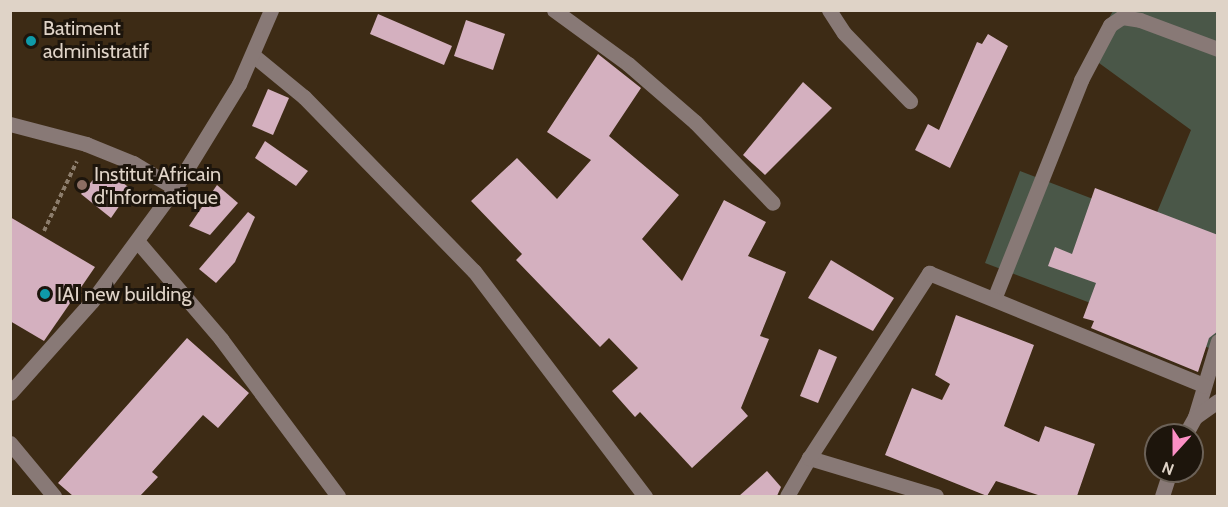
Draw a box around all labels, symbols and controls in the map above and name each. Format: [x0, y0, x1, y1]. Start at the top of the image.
place label: Batiment administratif [43, 17, 149, 64]
marker: Batiment administratif [24, 34, 38, 48]
place label: Institut Africain d'Informatique [94, 162, 221, 209]
marker: Institut Africain d'Informatique [75, 178, 89, 192]
place label: IAI new building [57, 282, 191, 306]
marker: IAI new building [38, 287, 52, 301]
north arrow [1144, 423, 1204, 483]
text: N [1159, 458, 1177, 479]

